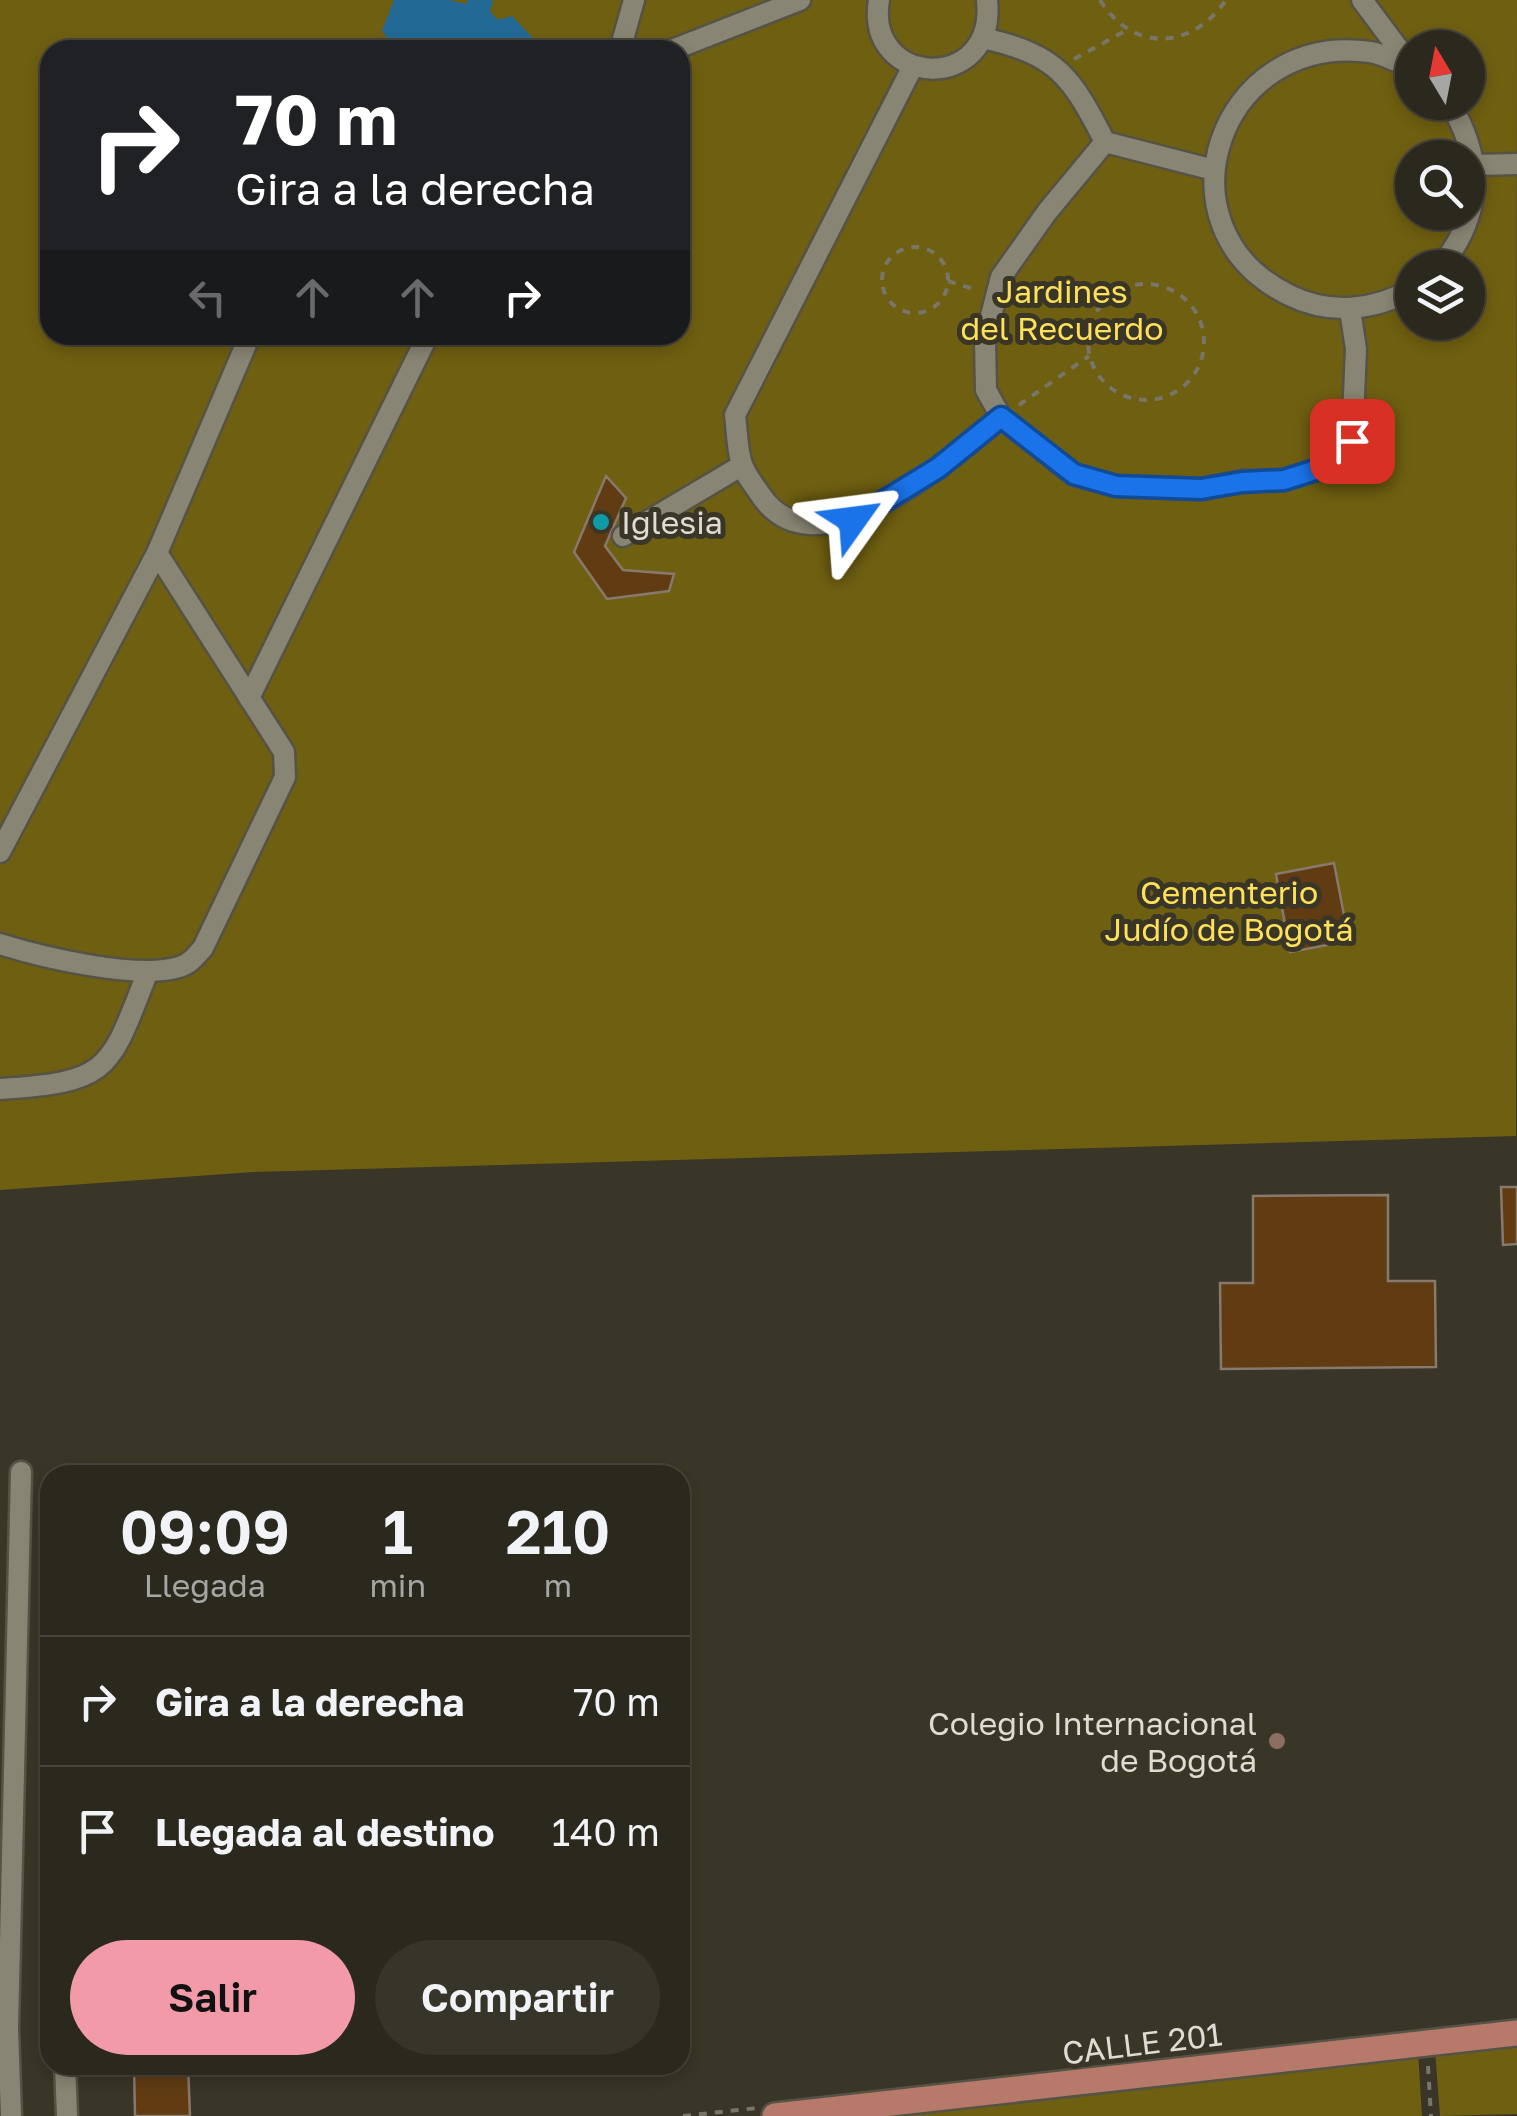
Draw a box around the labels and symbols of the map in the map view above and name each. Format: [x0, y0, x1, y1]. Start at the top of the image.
north arrow [1395, 30, 1485, 120]
park label: Jardines del Recuerdo [961, 272, 1163, 347]
pin [1310, 399, 1395, 484]
position arrow [801, 468, 905, 572]
place label: Iglesia [621, 503, 723, 541]
marker: Iglesia [590, 511, 612, 533]
park label: Cementerio Judío de Bogotá [1104, 873, 1354, 948]
place label: Colegio Internacional de Bogotá [928, 1704, 1257, 1779]
marker: Colegio Internacional de Bogotá [1266, 1730, 1288, 1752]
street label: CALLE 201 [1060, 2014, 1224, 2072]

